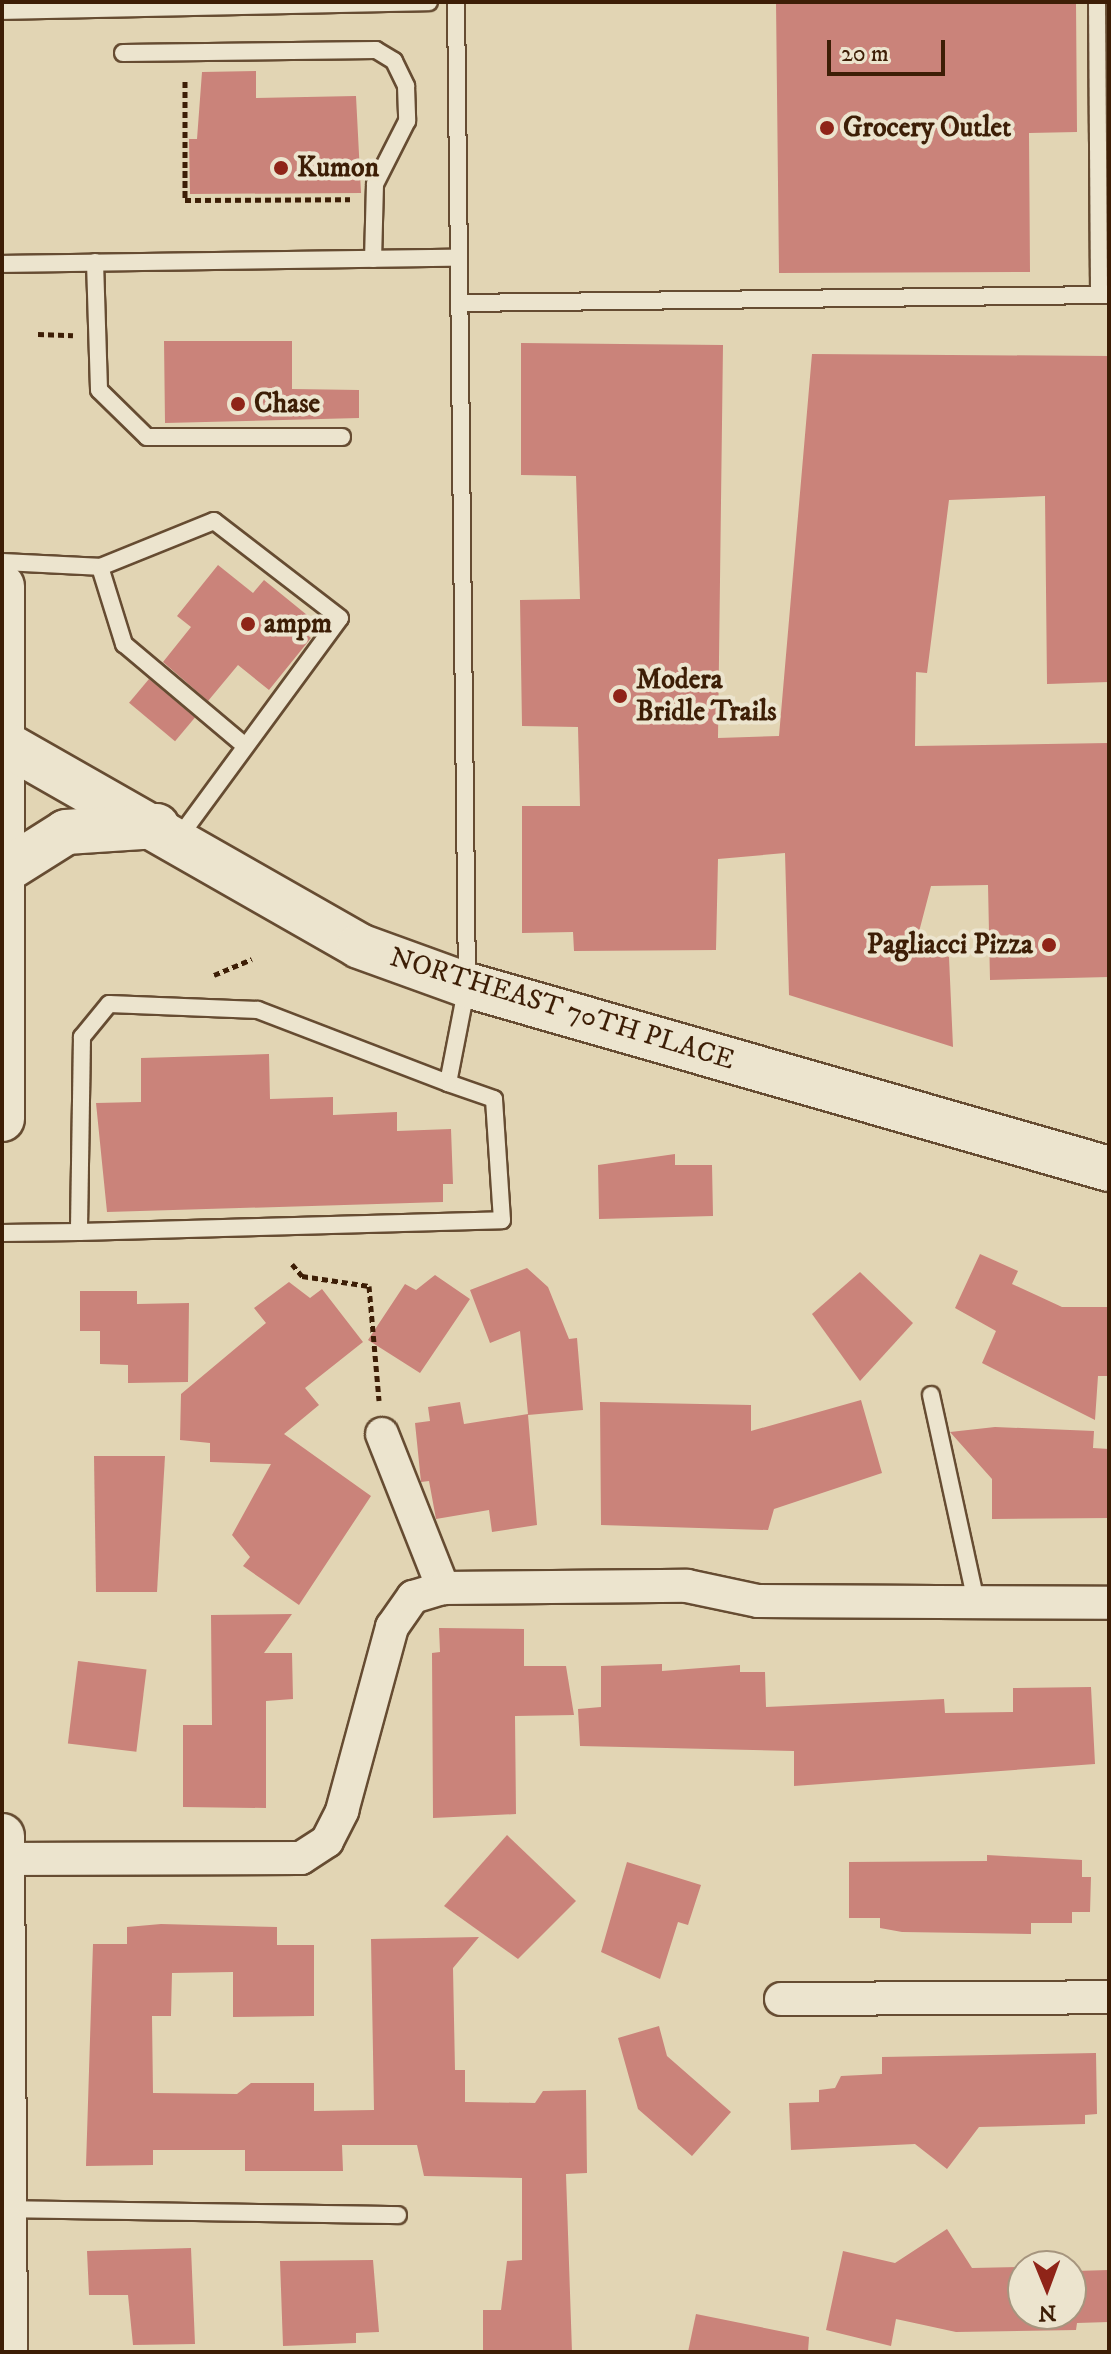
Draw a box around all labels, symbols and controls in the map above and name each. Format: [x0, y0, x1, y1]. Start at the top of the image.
scale bar [831, 24, 949, 74]
text: 20 m [841, 39, 889, 69]
place label: Grocery Outlet [843, 111, 1011, 145]
marker: Grocery Outlet [818, 119, 836, 137]
place label: Kumon [297, 151, 379, 185]
marker: Kumon [272, 159, 290, 177]
place label: Chase [254, 387, 320, 421]
marker: Chase [229, 395, 247, 413]
place label: ampm [264, 607, 332, 641]
marker: ampm [239, 615, 257, 633]
place label: Modera Bridle Trails [636, 663, 777, 729]
marker: Modera Bridle Trails [611, 687, 629, 705]
place label: Pagliacci Pizza [867, 928, 1033, 962]
marker: Pagliacci Pizza [1040, 936, 1058, 954]
street label: NORTHEAST 70TH PLACE [386, 941, 738, 1077]
north arrow [1007, 2250, 1087, 2330]
text: N [1038, 2299, 1057, 2326]

